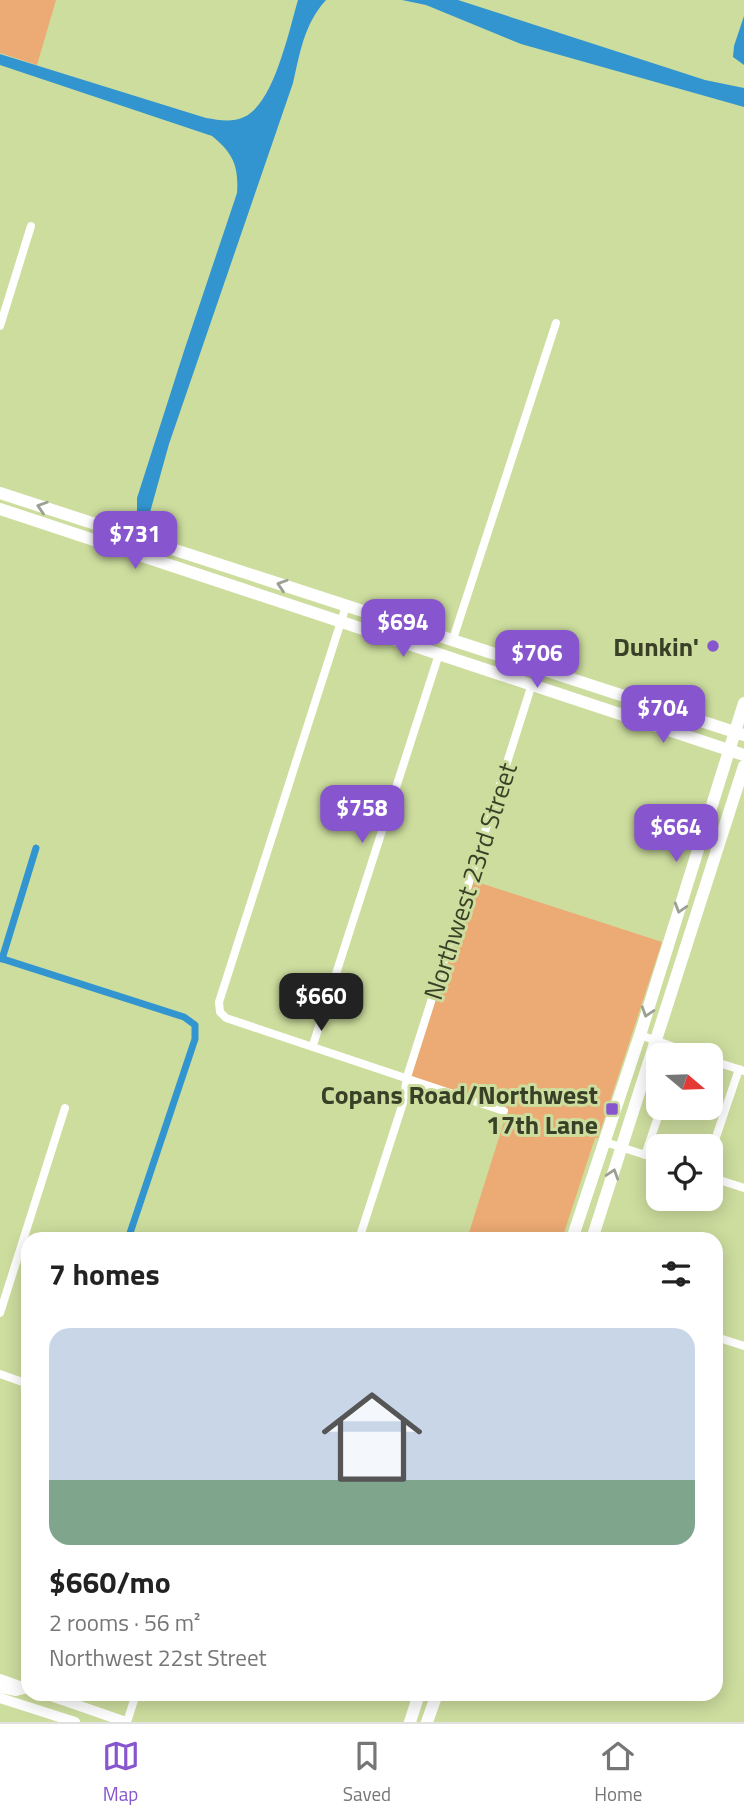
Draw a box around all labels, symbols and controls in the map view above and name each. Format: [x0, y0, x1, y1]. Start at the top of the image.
one-way arrow [36, 500, 48, 515]
pin: $731 [94, 512, 176, 571]
text: $731 [109, 516, 161, 551]
one-way arrow [276, 579, 288, 593]
pin: $694 [362, 600, 444, 659]
text: $694 [377, 604, 429, 639]
place label: Dunkin' [613, 627, 699, 666]
pin: $706 [496, 630, 578, 690]
text: $706 [511, 635, 563, 670]
marker: Dunkin' [705, 638, 721, 654]
pin: $704 [622, 686, 704, 745]
text: $704 [637, 690, 689, 725]
street label: Northwest 23rd Street [413, 757, 527, 1005]
pin: $758 [321, 786, 403, 845]
text: $758 [336, 790, 388, 825]
pin: $664 [635, 804, 717, 864]
text: $664 [650, 809, 702, 844]
one-way arrow [674, 901, 688, 914]
pin: $660 [280, 974, 362, 1033]
text: $660 [295, 978, 347, 1013]
one-way arrow [641, 1005, 655, 1018]
north arrow [646, 1043, 723, 1120]
map controls [646, 1043, 723, 1211]
place label: Copans Road/Northwest 17th Lane [321, 1075, 598, 1144]
marker: Copans Road/Northwest 17th Lane [604, 1101, 620, 1117]
button: locate [646, 1134, 723, 1211]
one-way arrow [605, 1168, 620, 1180]
text: 7 homes [49, 1251, 160, 1297]
icon: filters [657, 1255, 695, 1293]
icon: home [309, 1374, 435, 1500]
text: $660/mo [49, 1559, 171, 1605]
text: 2 rooms · 56 m² [49, 1605, 200, 1640]
text: Northwest 22st Street [49, 1640, 267, 1675]
tab: Map [102, 1737, 140, 1808]
tab: Saved [343, 1737, 391, 1808]
tab: Home [594, 1737, 642, 1808]

